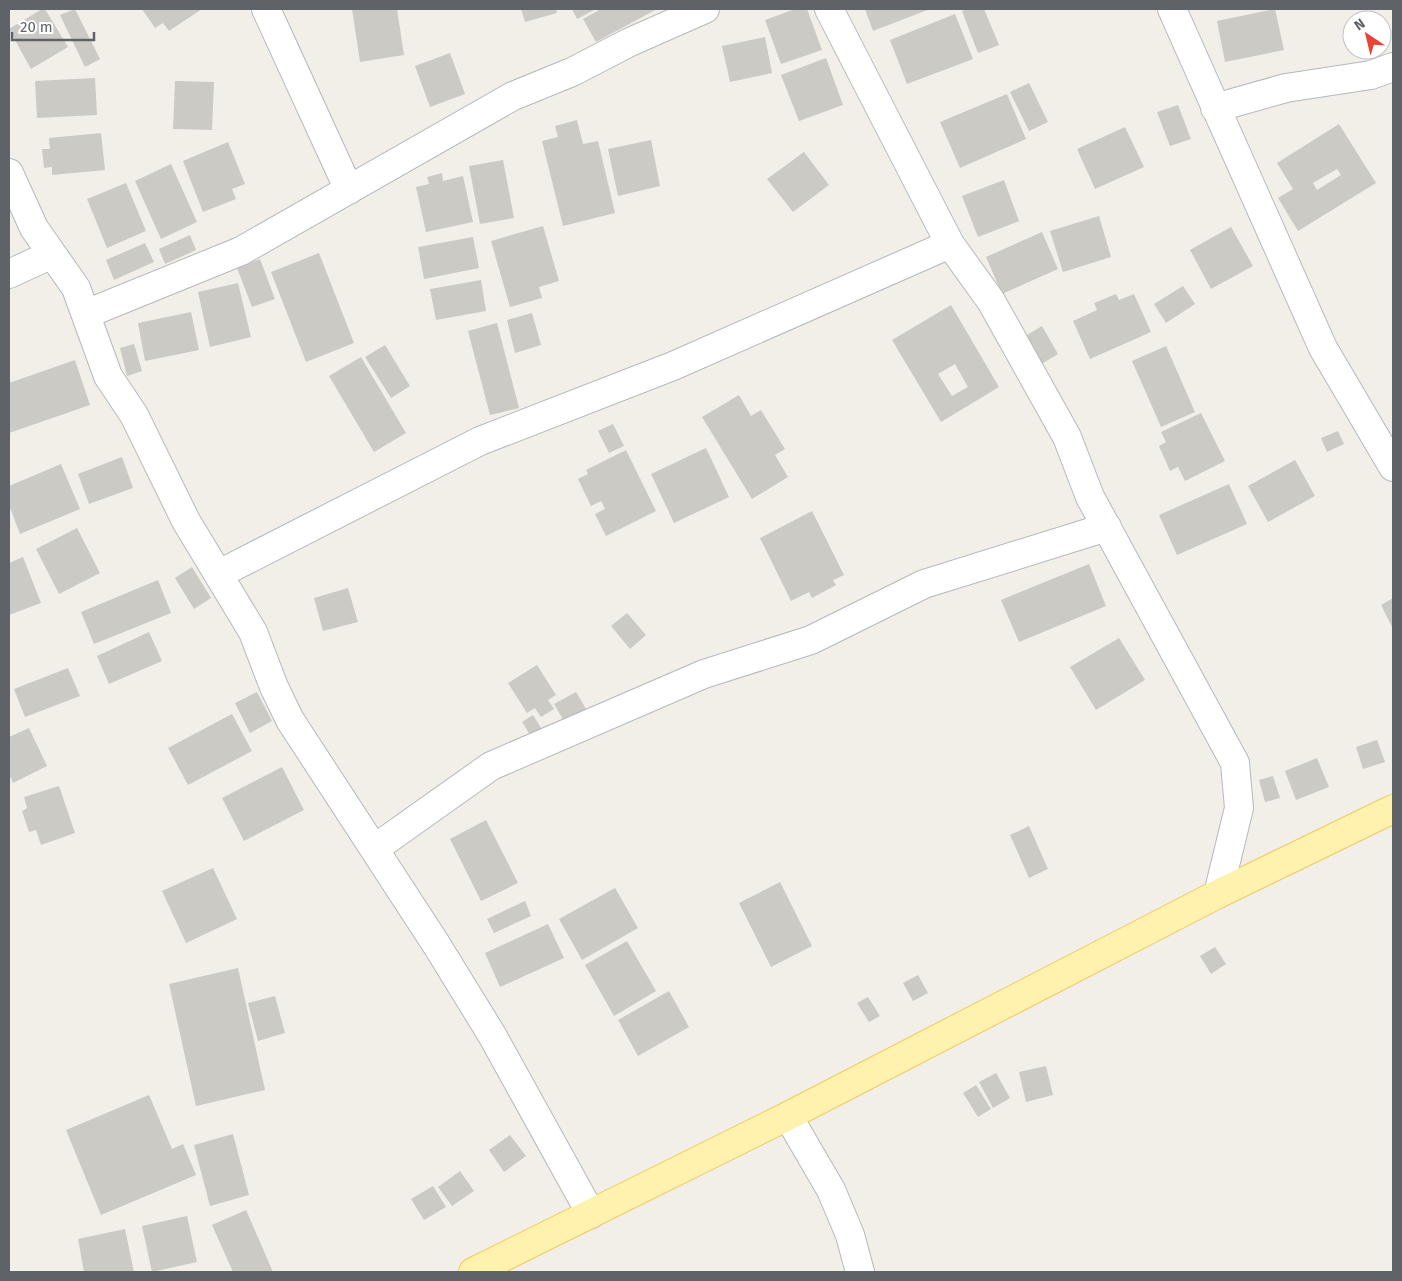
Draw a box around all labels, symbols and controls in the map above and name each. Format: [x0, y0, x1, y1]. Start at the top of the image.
scale bar [12, 10, 95, 42]
north arrow [1342, 10, 1392, 60]
text: N [1351, 15, 1369, 34]
text: 20 m [20, 18, 53, 36]

